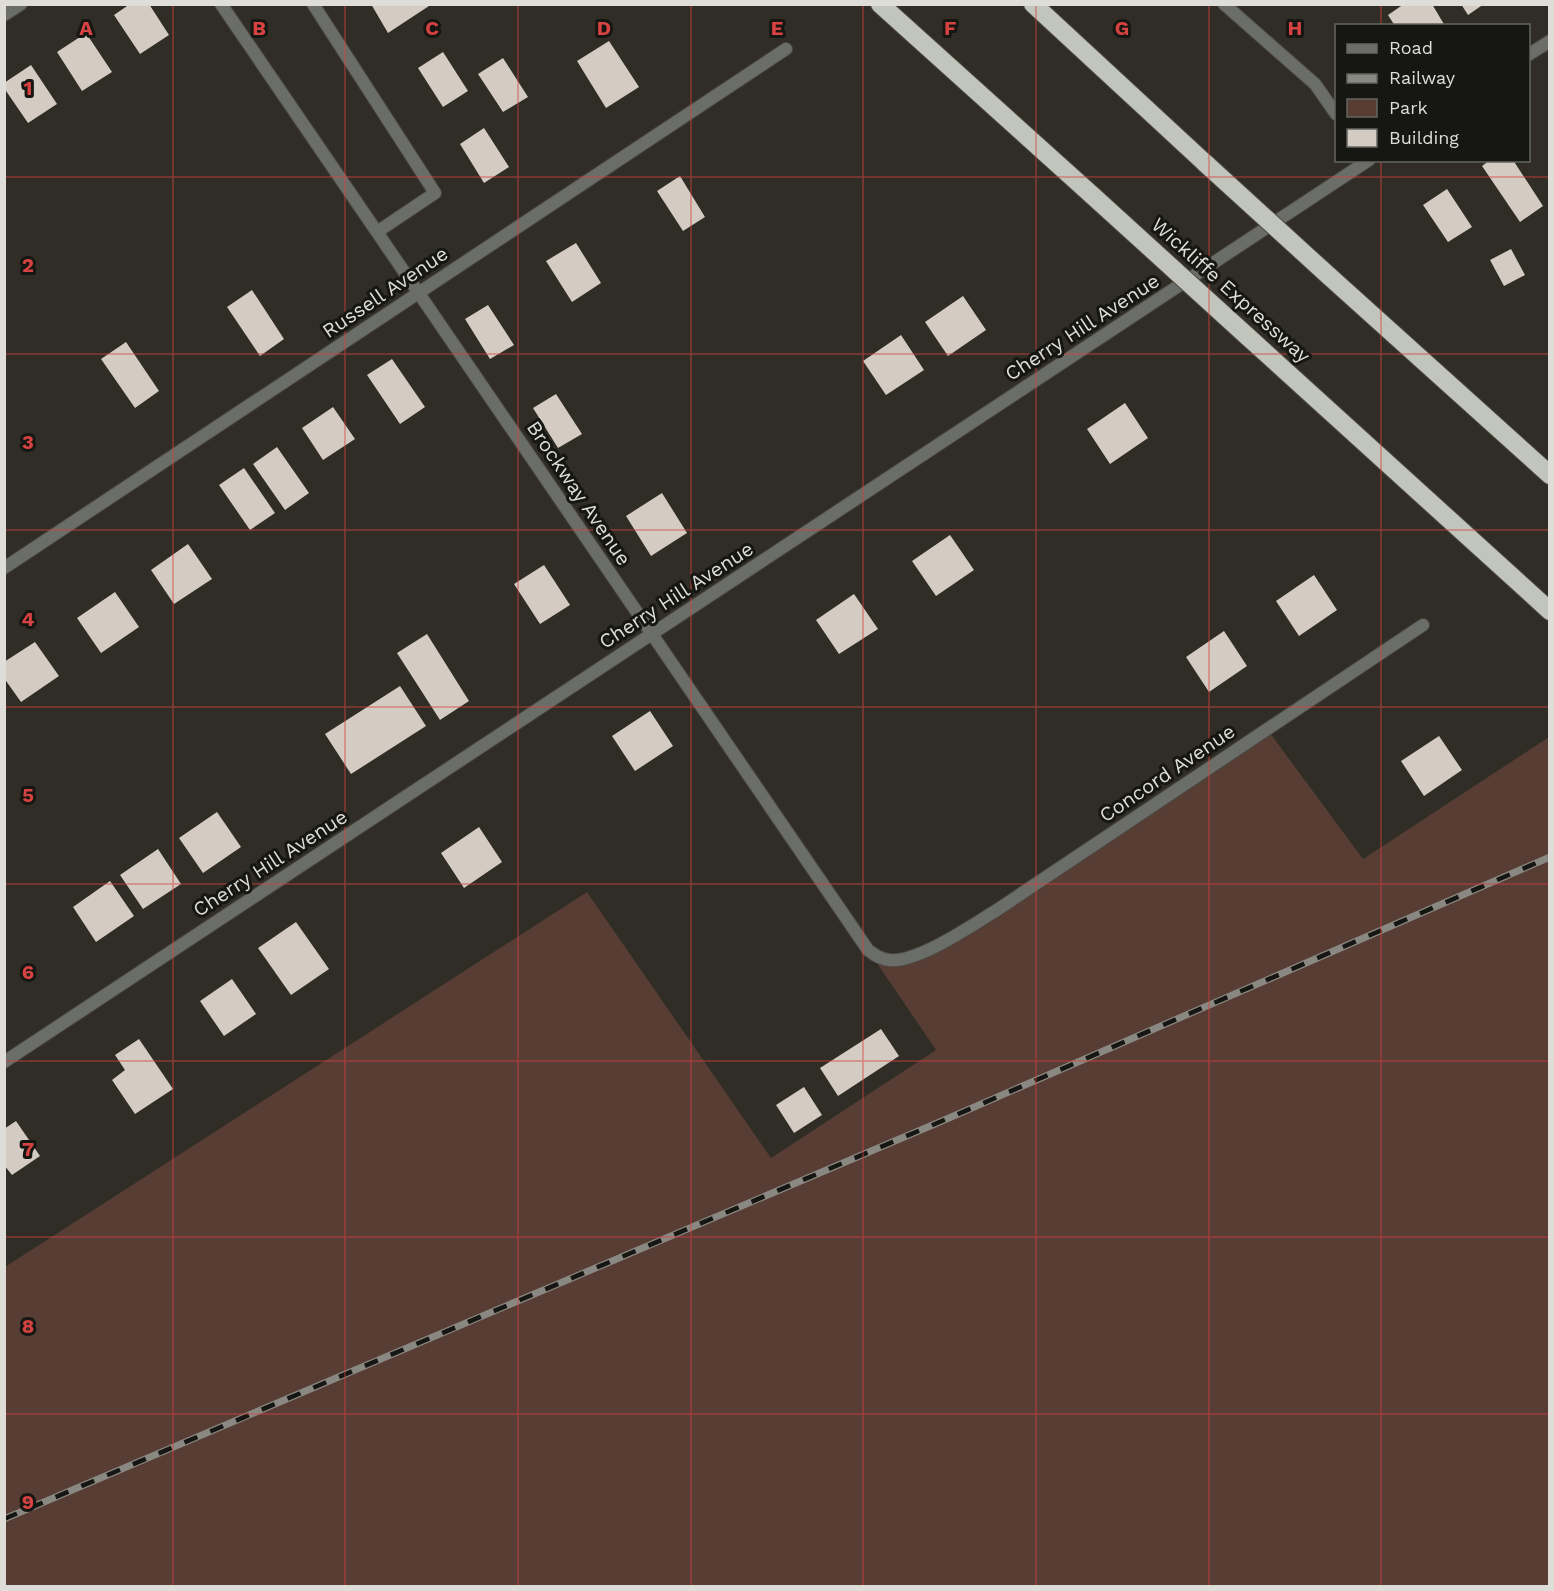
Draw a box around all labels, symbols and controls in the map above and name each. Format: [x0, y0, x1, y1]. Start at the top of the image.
text: A [79, 16, 93, 40]
text: B [252, 16, 266, 40]
text: C [425, 16, 439, 40]
text: D [597, 16, 611, 40]
text: E [771, 16, 783, 40]
text: F [944, 16, 956, 40]
text: G [1115, 16, 1129, 40]
text: H [1288, 16, 1302, 40]
legend [1335, 24, 1530, 162]
text: Road [1389, 37, 1433, 58]
text: Railway [1389, 67, 1456, 88]
text: 1 [24, 76, 32, 100]
text: Park [1389, 97, 1428, 118]
text: Building [1389, 127, 1459, 148]
street label: Wickliffe Expressway [1147, 212, 1316, 368]
street label: Russell Avenue [318, 241, 452, 343]
text: 2 [22, 253, 34, 277]
street label: Cherry Hill Avenue [1000, 268, 1164, 386]
street label: Brockway Avenue [522, 416, 636, 570]
text: 3 [22, 430, 34, 454]
street label: Cherry Hill Avenue [594, 536, 758, 654]
text: 4 [22, 607, 35, 631]
street label: Concord Avenue [1095, 719, 1239, 827]
text: 5 [22, 783, 34, 807]
street label: Cherry Hill Avenue [188, 804, 352, 922]
text: 6 [22, 960, 34, 984]
text: 7 [22, 1137, 34, 1161]
text: 8 [22, 1314, 34, 1338]
text: 9 [22, 1490, 34, 1514]

